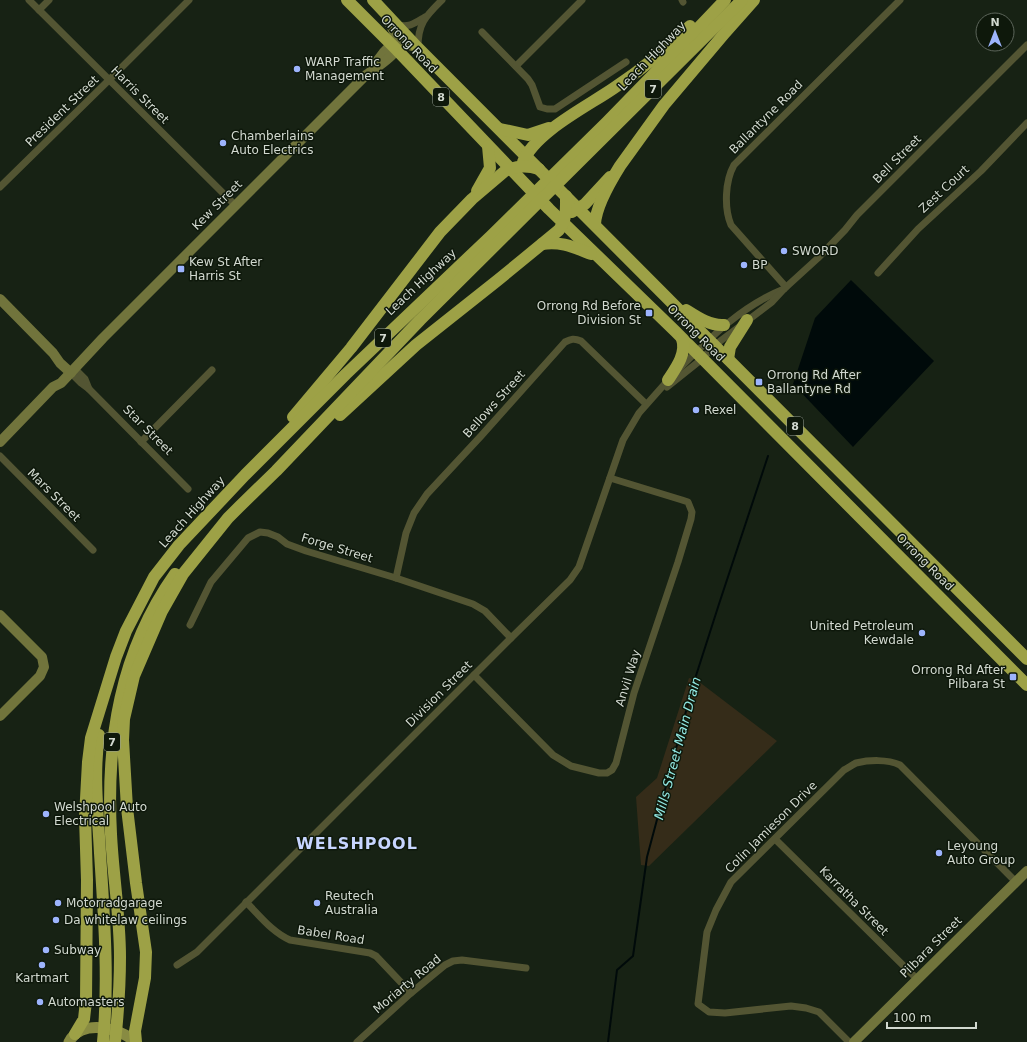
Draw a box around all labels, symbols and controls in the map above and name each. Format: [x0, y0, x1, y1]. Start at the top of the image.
street label: Orrong Road [378, 12, 440, 76]
north arrow [975, 12, 1015, 52]
text: N [990, 16, 1000, 29]
street label: Leach Highway [615, 18, 689, 94]
place label: WARP Traffic Management [305, 55, 384, 83]
street label: Harris Street [108, 63, 172, 127]
marker: WARP Traffic Management [292, 64, 302, 74]
street label: President Street [23, 72, 102, 149]
street label: Ballantyne Road [726, 77, 806, 157]
road number: 7 [645, 80, 661, 98]
road number: 8 [433, 88, 449, 106]
place label: Chamberlains Auto Electrics [231, 129, 314, 157]
street label: Bell Street [870, 132, 924, 186]
marker: Chamberlains Auto Electrics [218, 138, 228, 148]
street label: Zest Court [916, 162, 972, 216]
street label: Kew Street [189, 177, 245, 233]
place label: SWORD [792, 244, 839, 258]
street label: Leach Highway [383, 246, 459, 318]
marker: SWORD [779, 246, 789, 256]
place label: Kew St After Harris St [189, 255, 262, 283]
place label: BP [752, 258, 767, 272]
marker: BP [739, 260, 749, 270]
marker: Kew St After Harris St [176, 264, 186, 274]
place label: Orrong Rd Before Division St [537, 299, 641, 327]
street label: Orrong Road [664, 301, 728, 365]
marker: Orrong Rd Before Division St [644, 308, 654, 318]
road number: 7 [375, 329, 391, 347]
street label: Bellows Street [460, 367, 528, 441]
place label: Orrong Rd After Ballantyne Rd [767, 368, 861, 396]
marker: Orrong Rd After Ballantyne Rd [754, 377, 764, 387]
street label: Star Street [120, 402, 176, 458]
place label: Rexel [704, 403, 736, 417]
marker: Rexel [691, 405, 701, 415]
road number: 8 [787, 417, 803, 435]
street label: Mars Street [25, 466, 84, 525]
street label: Leach Highway [156, 473, 228, 551]
street label: Orrong Road [893, 530, 957, 594]
street label: Forge Street [300, 531, 375, 566]
place label: United Petroleum Kewdale [810, 619, 914, 647]
marker: United Petroleum Kewdale [917, 628, 927, 638]
street label: Anvil Way [613, 648, 643, 708]
street label: Division Street [403, 658, 475, 730]
place label: Orrong Rd After Pilbara St [911, 663, 1005, 691]
marker: Orrong Rd After Pilbara St [1008, 672, 1018, 682]
water label: Mills Street Main Drain [651, 675, 704, 821]
road number: 7 [104, 733, 120, 751]
street label: Colin Jamieson Drive [722, 778, 820, 876]
place label: Welshpool Auto Electrical [54, 800, 147, 828]
marker: Welshpool Auto Electrical [41, 809, 51, 819]
district label: WELSHPOOL [296, 834, 418, 853]
place label: Leyoung Auto Group [947, 839, 1015, 867]
marker: Leyoung Auto Group [934, 848, 944, 858]
street label: Karratha Street [817, 864, 892, 939]
place label: Reutech Australia [325, 889, 378, 917]
place label: Motorradgarage [66, 896, 163, 910]
marker: Motorradgarage [53, 898, 63, 908]
marker: Reutech Australia [312, 898, 322, 908]
place label: Da whitelaw ceilings [64, 913, 187, 927]
street label: Pilbara Street [897, 913, 965, 981]
marker: Da whitelaw ceilings [51, 915, 61, 925]
street label: Babel Road [296, 923, 366, 947]
place label: Subway [54, 943, 101, 957]
marker: Subway [41, 945, 51, 955]
street label: Moriarty Road [370, 952, 444, 1016]
marker: Kartmart [37, 960, 47, 970]
place label: Kartmart [15, 971, 69, 985]
place label: Automasters [48, 995, 124, 1009]
marker: Automasters [35, 997, 45, 1007]
scale bar [887, 1004, 976, 1030]
text: 100 m [893, 1011, 931, 1025]

